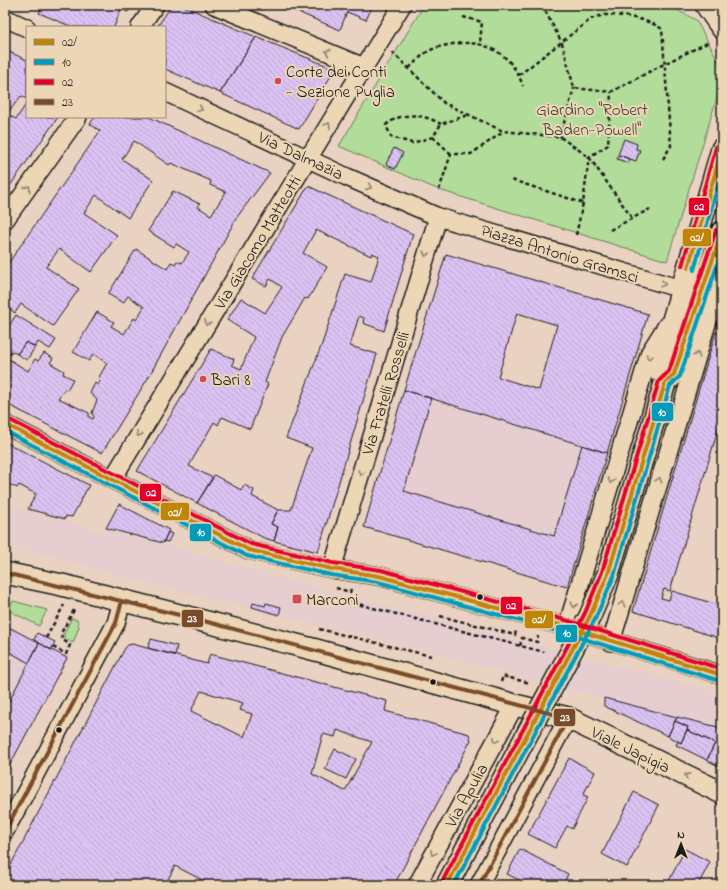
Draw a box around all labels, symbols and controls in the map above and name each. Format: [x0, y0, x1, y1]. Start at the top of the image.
legend [26, 26, 166, 118]
text: 02/ [62, 34, 77, 52]
one-way arrow [324, 49, 331, 57]
text: 10 [62, 54, 71, 72]
place label: Corte dei Conti - Sezione Puglia [286, 60, 395, 107]
text: 02 [62, 74, 73, 92]
marker: Corte dei Conti - Sezione Puglia [273, 76, 283, 86]
text: 23 [62, 94, 73, 112]
park label: Giardino "Robert Baden-Powell" [536, 98, 648, 143]
one-way arrow [197, 104, 204, 112]
one-way arrow [324, 122, 331, 129]
street label: Via Dalmazia [253, 125, 347, 187]
street label: Via Giacomo Matteotti [208, 171, 308, 316]
one-way arrow [366, 182, 373, 190]
one-way arrow [23, 185, 30, 192]
line badge: 02 [688, 197, 710, 216]
text: 02 [693, 199, 705, 215]
street label: Piazza Antonio Gramsci [477, 218, 642, 290]
line badge: 02/ [682, 228, 712, 247]
text: 02/ [689, 230, 704, 246]
one-way arrow [422, 251, 431, 258]
one-way arrow [659, 279, 666, 288]
one-way arrow [205, 319, 212, 326]
street label: Via Fratelli Rosselli [356, 329, 417, 459]
one-way arrow [692, 352, 701, 359]
one-way arrow [645, 353, 654, 360]
place label: Bari 8 [210, 368, 251, 393]
marker: Bari 8 [198, 374, 208, 384]
line badge: 10 [651, 402, 674, 422]
text: 10 [658, 405, 666, 421]
one-way arrow [137, 430, 144, 437]
one-way arrow [357, 469, 366, 476]
one-way arrow [654, 476, 663, 483]
one-way arrow [607, 477, 616, 484]
line badge: 02 [139, 483, 162, 502]
text: 02 [145, 485, 157, 501]
line badge: 02/ [160, 502, 190, 521]
text: 02/ [167, 505, 182, 521]
line badge: 10 [189, 523, 212, 542]
text: 10 [197, 525, 205, 541]
place label: Marconi [306, 588, 359, 613]
unlabelled marker [475, 592, 485, 602]
marker: Marconi [291, 593, 303, 605]
line badge: 02 [500, 596, 523, 615]
text: 02 [505, 598, 517, 614]
one-way arrow [617, 601, 626, 608]
one-way arrow [570, 602, 579, 609]
line badge: 23 [181, 609, 204, 628]
line badge: 02/ [524, 610, 554, 629]
text: 23 [186, 611, 197, 627]
text: 02/ [531, 612, 546, 628]
line badge: 10 [555, 624, 578, 643]
text: 10 [563, 626, 571, 642]
unlabelled marker [428, 677, 438, 687]
line badge: 23 [553, 708, 576, 727]
text: 23 [559, 710, 570, 726]
street label: Viale Japigia [585, 720, 674, 782]
unlabelled marker [54, 725, 64, 735]
one-way arrow [494, 736, 501, 743]
street label: Via Apulia [439, 759, 495, 833]
one-way arrow [684, 773, 691, 780]
north arrow [661, 824, 701, 864]
text: N [677, 827, 685, 843]
one-way arrow [431, 849, 438, 857]

